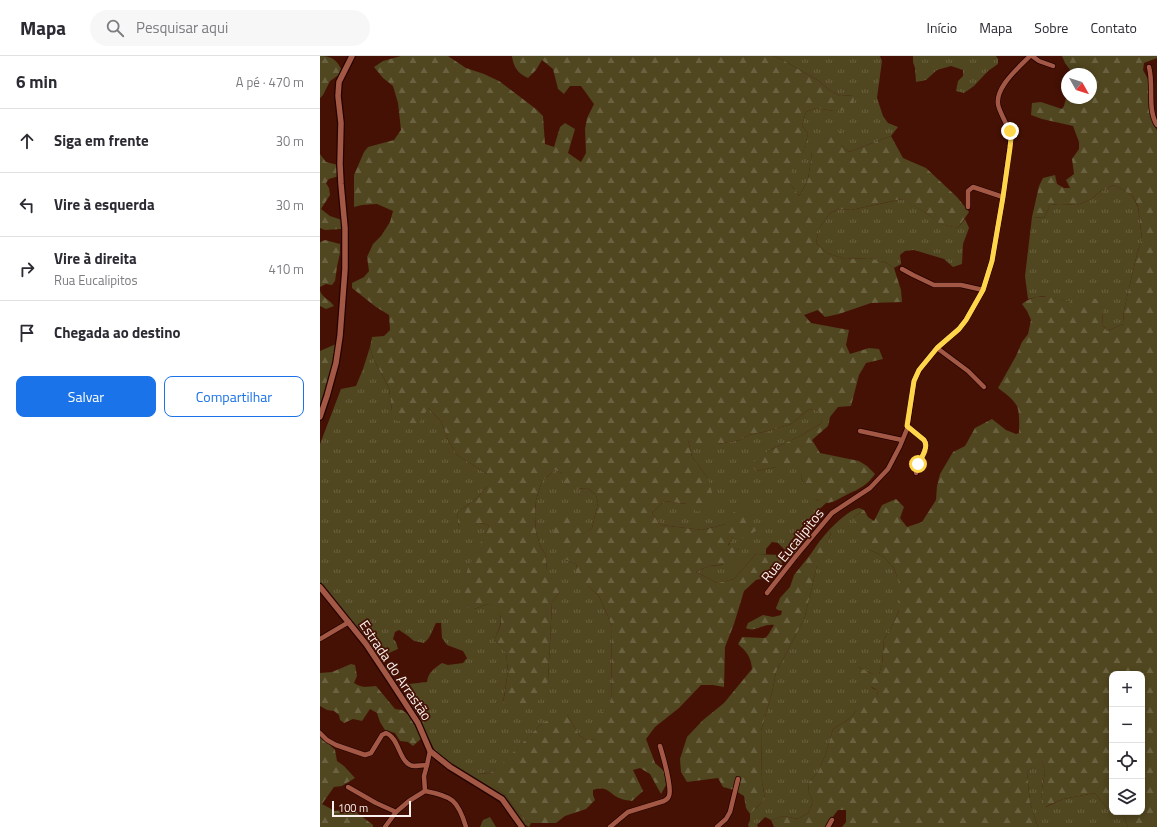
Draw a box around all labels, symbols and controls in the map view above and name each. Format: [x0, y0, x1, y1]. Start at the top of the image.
search box [90, 10, 370, 46]
text: Mapa [20, 13, 66, 42]
text: Pesquisar aqui [136, 16, 228, 39]
icon: search [104, 17, 126, 39]
text: Início [927, 17, 957, 38]
text: Mapa [979, 17, 1012, 38]
text: Sobre [1034, 17, 1068, 38]
text: Contato [1090, 17, 1137, 38]
north arrow [1061, 68, 1097, 104]
text: 6 min [16, 69, 57, 95]
text: A pé · 470 m [236, 72, 304, 92]
route end [1001, 122, 1019, 140]
text: Siga em frente [54, 129, 149, 152]
icon: ahead [16, 130, 38, 152]
text: 30 m [276, 131, 304, 151]
text: Vire à esquerda [54, 193, 155, 216]
icon: left [16, 194, 38, 216]
text: 30 m [276, 195, 304, 215]
text: Vire à direita [54, 247, 137, 270]
icon: right [16, 258, 38, 280]
text: 410 m [268, 259, 304, 279]
text: Rua Eucalipitos [54, 270, 137, 290]
text: Chegada ao destino [54, 321, 180, 344]
icon: arrive [16, 322, 38, 344]
button: Salvar [16, 376, 156, 417]
button: Compartilhar [164, 376, 304, 417]
route start [909, 455, 927, 473]
street label: Rua Eucalipitos [756, 503, 828, 587]
street label: Estrada do Arrastão [355, 616, 437, 724]
map controls [1109, 671, 1145, 815]
button: + [1109, 671, 1145, 707]
button: − [1109, 707, 1145, 743]
button: locate [1109, 743, 1145, 779]
button: layers [1109, 779, 1145, 815]
scale bar [332, 799, 411, 818]
text: 100 m [338, 800, 368, 816]

